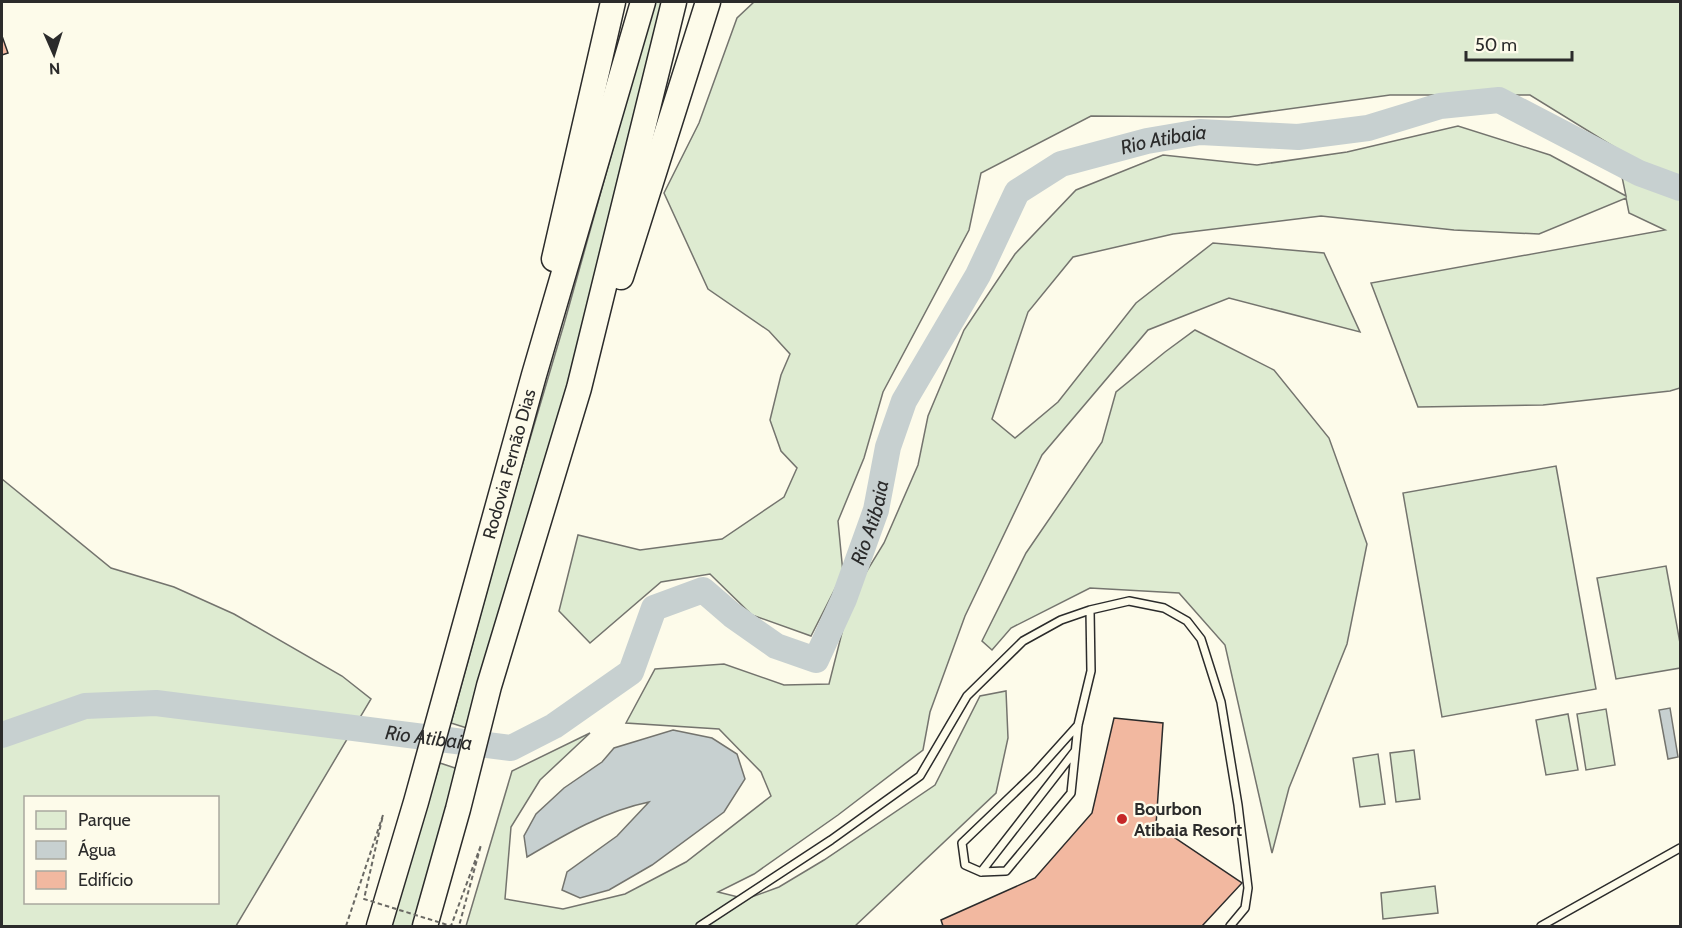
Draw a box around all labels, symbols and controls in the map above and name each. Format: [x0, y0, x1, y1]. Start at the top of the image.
north arrow [24, 24, 84, 84]
scale bar [1466, 24, 1572, 62]
text: 50 m [1475, 34, 1517, 56]
text: N [49, 59, 61, 78]
water label: Rio Atibaia [1118, 120, 1207, 160]
street label: Rodovia Fernão Dias [478, 387, 541, 542]
water label: Rio Atibaia [845, 478, 893, 568]
water label: Rio Atibaia [384, 720, 474, 755]
legend [24, 796, 219, 904]
place label: Bourbon Atibaia Resort [1134, 798, 1242, 841]
text: Parque [78, 809, 131, 831]
marker: Bourbon Atibaia Resort [1115, 812, 1129, 826]
text: Água [78, 839, 116, 861]
text: Edifício [78, 869, 133, 891]

